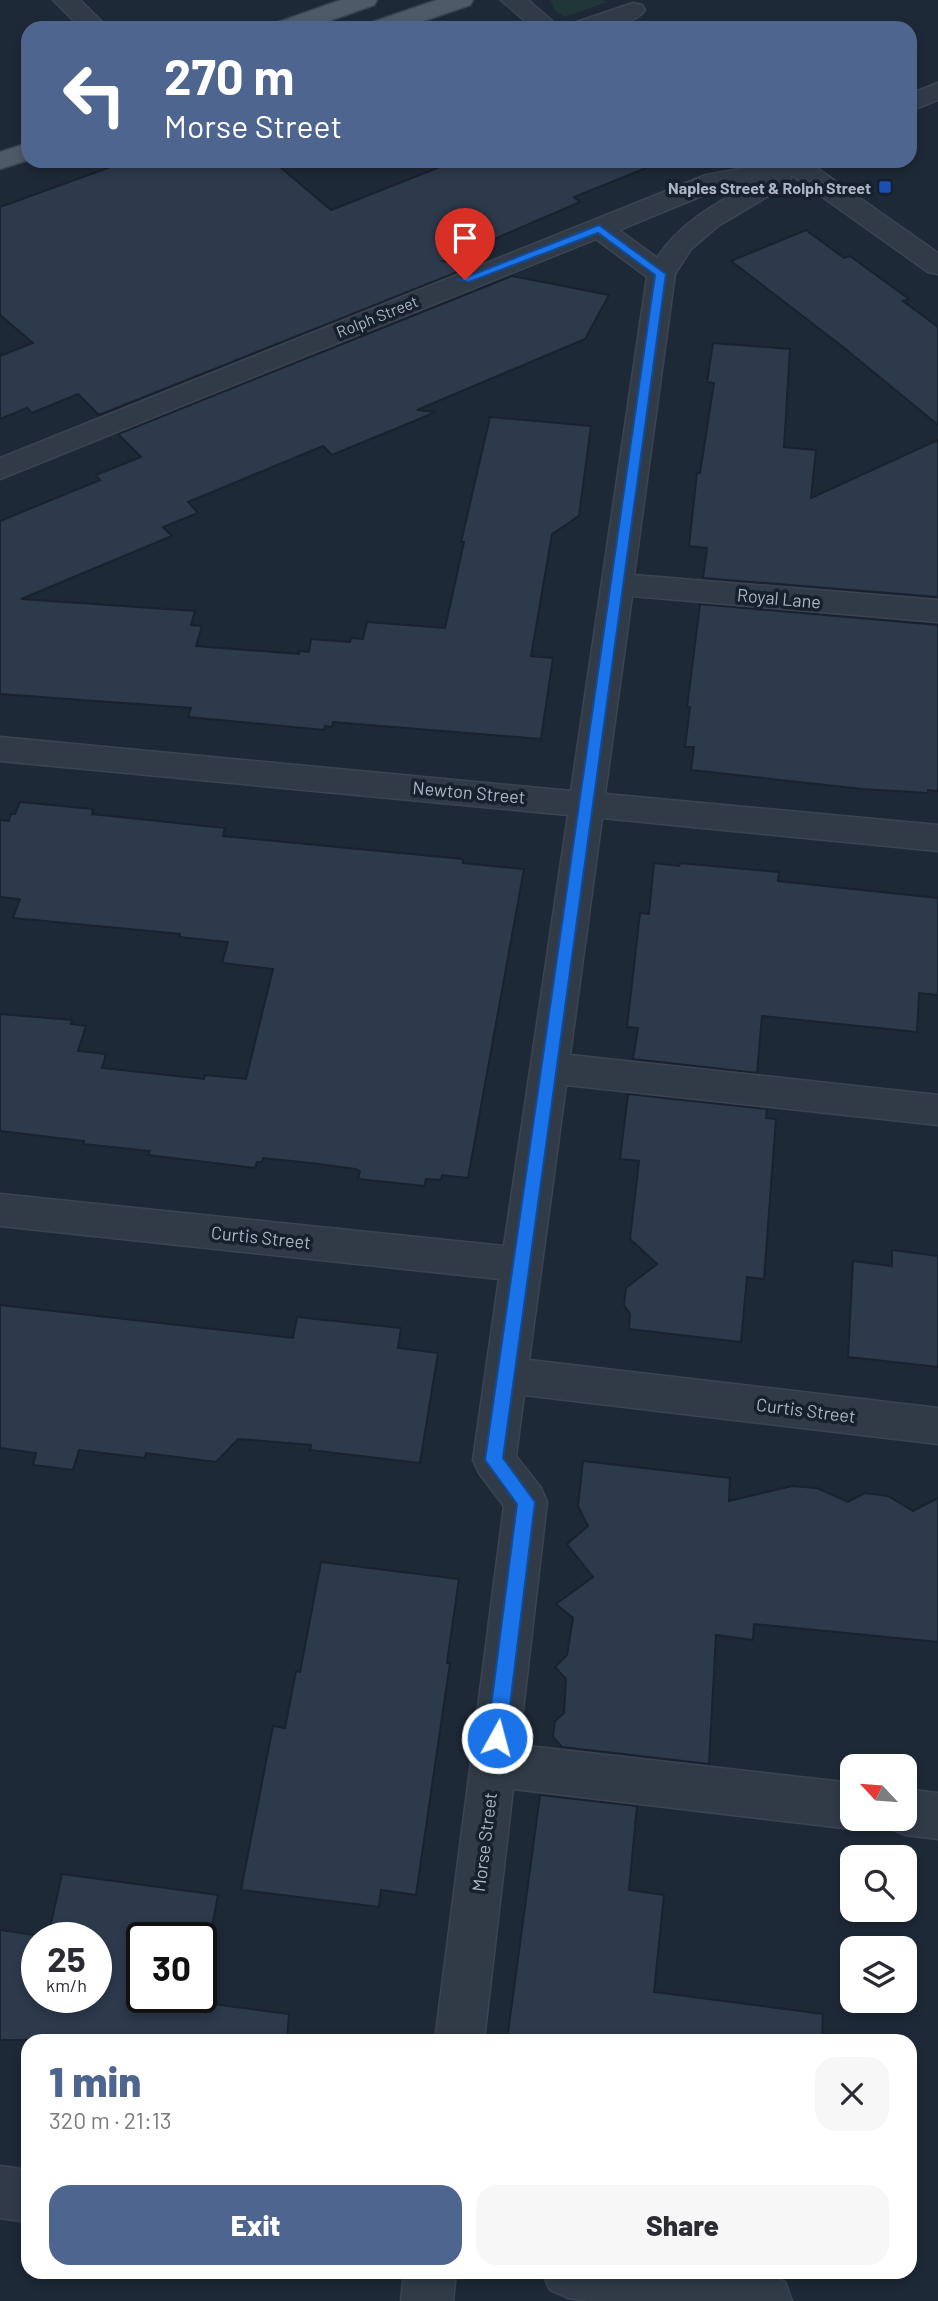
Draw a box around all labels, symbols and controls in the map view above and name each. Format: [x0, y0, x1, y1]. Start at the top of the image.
text: 270 m [164, 46, 294, 105]
icon: left [49, 49, 140, 140]
text: Morse Street [164, 106, 342, 144]
place label: Naples Street & Rolph Street [668, 178, 871, 197]
marker: Naples Street & Rolph Street [877, 179, 893, 195]
pin [435, 208, 495, 280]
icon: arrive [446, 219, 484, 257]
street label: Rolph Street [333, 291, 421, 341]
street label: Royal Lane [736, 583, 822, 613]
street label: Newton Street [412, 776, 526, 808]
street label: Curtis Street [210, 1221, 312, 1253]
street label: Curtis Street [755, 1393, 857, 1427]
position arrow [460, 1701, 534, 1775]
north arrow [840, 1754, 917, 1830]
map controls [840, 1754, 917, 2013]
street label: Morse Street [467, 1791, 501, 1893]
button: search [840, 1845, 917, 1922]
speed limit sign: 30 [126, 1922, 217, 2013]
button: layers [840, 1936, 917, 2013]
text: 25 [47, 1937, 86, 1979]
text: km/h [46, 1974, 87, 1996]
text: 1 min [49, 2055, 141, 2105]
button: close [815, 2057, 889, 2131]
text: 320 m · 21:13 [49, 2106, 172, 2134]
button: Exit [49, 2185, 462, 2265]
button: Share [476, 2185, 889, 2265]

